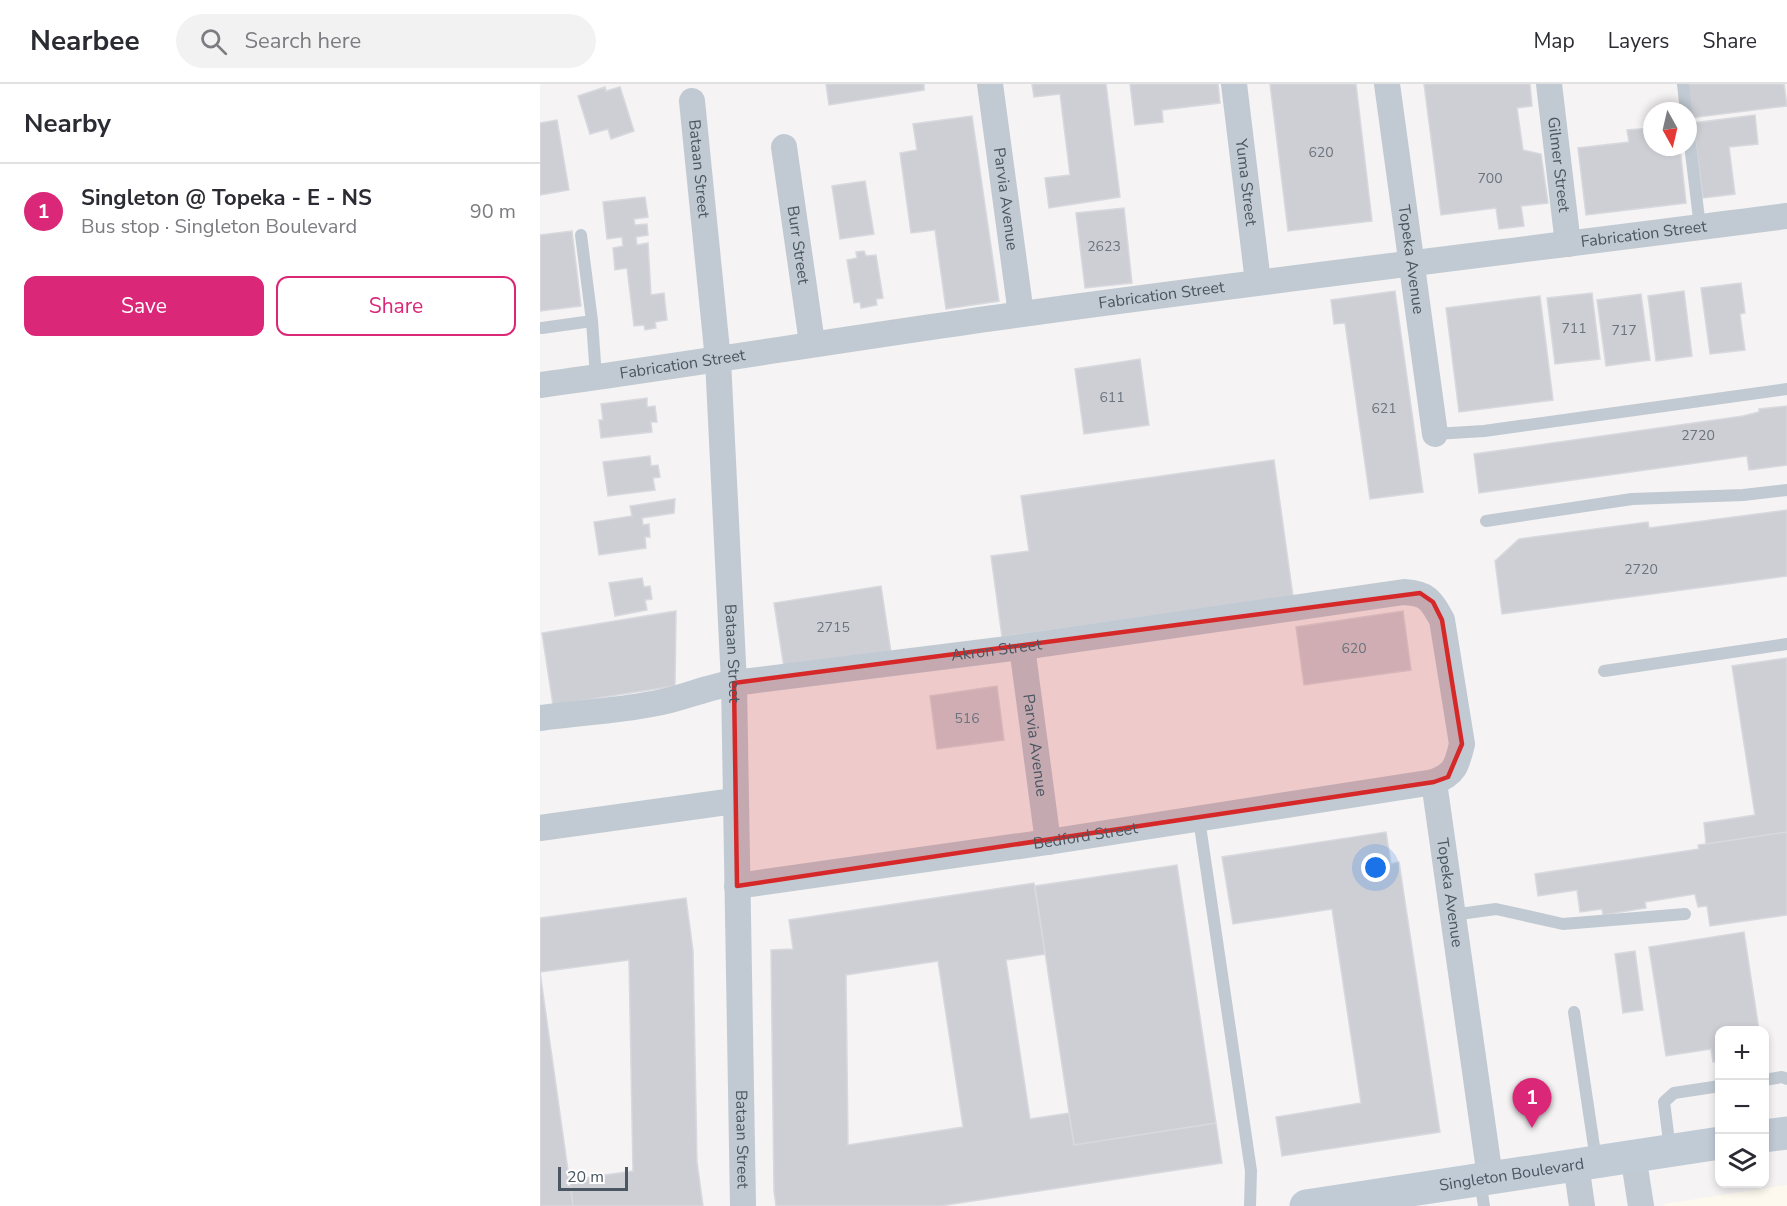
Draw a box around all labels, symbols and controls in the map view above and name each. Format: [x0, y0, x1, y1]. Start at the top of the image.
search box [176, 14, 596, 68]
text: Nearbee [30, 22, 140, 60]
icon: search [197, 25, 230, 58]
text: Search here [245, 26, 361, 56]
text: Map [1533, 27, 1575, 55]
text: Layers [1608, 27, 1669, 55]
text: Share [1702, 27, 1757, 55]
north arrow [1643, 102, 1697, 156]
text: Nearby [24, 106, 111, 141]
street label: Gilmer Street [1542, 116, 1575, 214]
street label: Bataan Street [683, 118, 715, 219]
street label: Yuma Street [1230, 137, 1262, 227]
house number: 620 [1308, 143, 1334, 162]
street label: Parvia Avenue [988, 146, 1023, 252]
house number: 700 [1477, 169, 1503, 188]
text: Singleton @ Topeka - E - NS [81, 183, 372, 213]
text: 1 [38, 198, 50, 225]
text: 90 m [470, 198, 516, 225]
street label: Topeka Avenue [1393, 203, 1429, 315]
street label: Burr Street [782, 204, 815, 286]
text: Bus stop · Singleton Boulevard [81, 213, 357, 240]
street label: Fabrication Street [1579, 215, 1708, 253]
house number: 2623 [1087, 237, 1121, 256]
button: Save [24, 276, 264, 336]
button: Share [276, 276, 516, 336]
street label: Fabrication Street [1097, 276, 1226, 314]
house number: 711 [1561, 319, 1587, 338]
house number: 717 [1611, 321, 1637, 340]
street label: Fabrication Street [618, 344, 747, 385]
house number: 611 [1099, 388, 1125, 407]
house number: 621 [1371, 399, 1397, 418]
house number: 2720 [1681, 426, 1715, 445]
house number: 2720 [1624, 560, 1658, 579]
street label: Bataan Street [719, 603, 745, 703]
house number: 2715 [816, 618, 850, 637]
street label: Akron Street [950, 633, 1043, 667]
house number: 620 [1341, 639, 1367, 658]
street label: Parvia Avenue [1017, 692, 1053, 798]
house number: 516 [954, 709, 980, 728]
street label: Bedford Street [1032, 817, 1140, 855]
street label: Topeka Avenue [1431, 837, 1468, 949]
your location [1361, 853, 1390, 882]
map controls [1715, 1026, 1769, 1188]
button: + [1715, 1026, 1769, 1080]
pin: 1 [1512, 1078, 1552, 1128]
button: − [1715, 1080, 1769, 1134]
street label: Bataan Street [730, 1090, 754, 1189]
button: layers [1715, 1134, 1769, 1188]
street label: Singleton Boulevard [1438, 1153, 1586, 1197]
scale bar [558, 1164, 628, 1192]
text: 20 m [567, 1166, 604, 1188]

